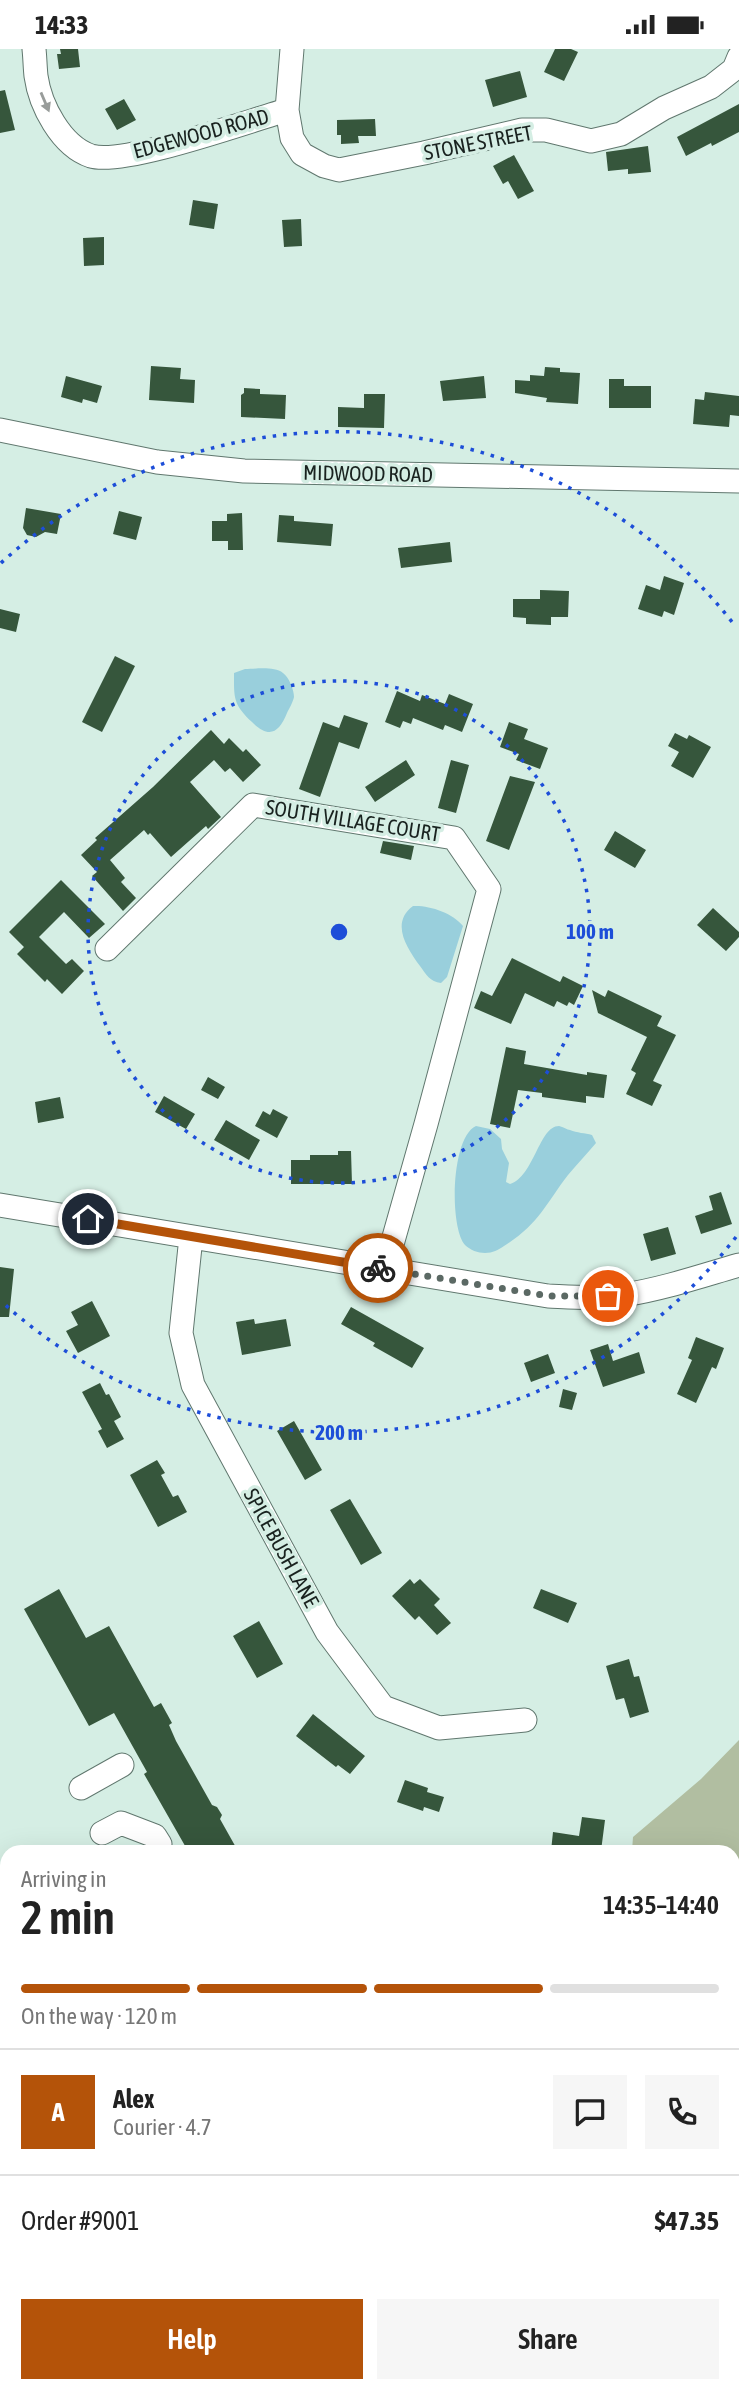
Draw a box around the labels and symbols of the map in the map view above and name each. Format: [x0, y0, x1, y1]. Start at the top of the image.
one-way arrow [40, 92, 51, 113]
street label: EDGEWOOD ROAD [130, 103, 271, 163]
street label: STONE STREET [422, 120, 534, 164]
street label: MIDWOOD ROAD [303, 460, 433, 486]
street label: SOUTH VILLAGE COURT [264, 794, 442, 846]
text: 100 m [566, 919, 614, 943]
centre of rings [327, 920, 351, 944]
pin [58, 1189, 118, 1249]
courier [343, 1233, 413, 1303]
pin [578, 1266, 638, 1326]
text: 200 m [315, 1420, 363, 1444]
street label: SPICE BUSH LANE [239, 1484, 324, 1611]

